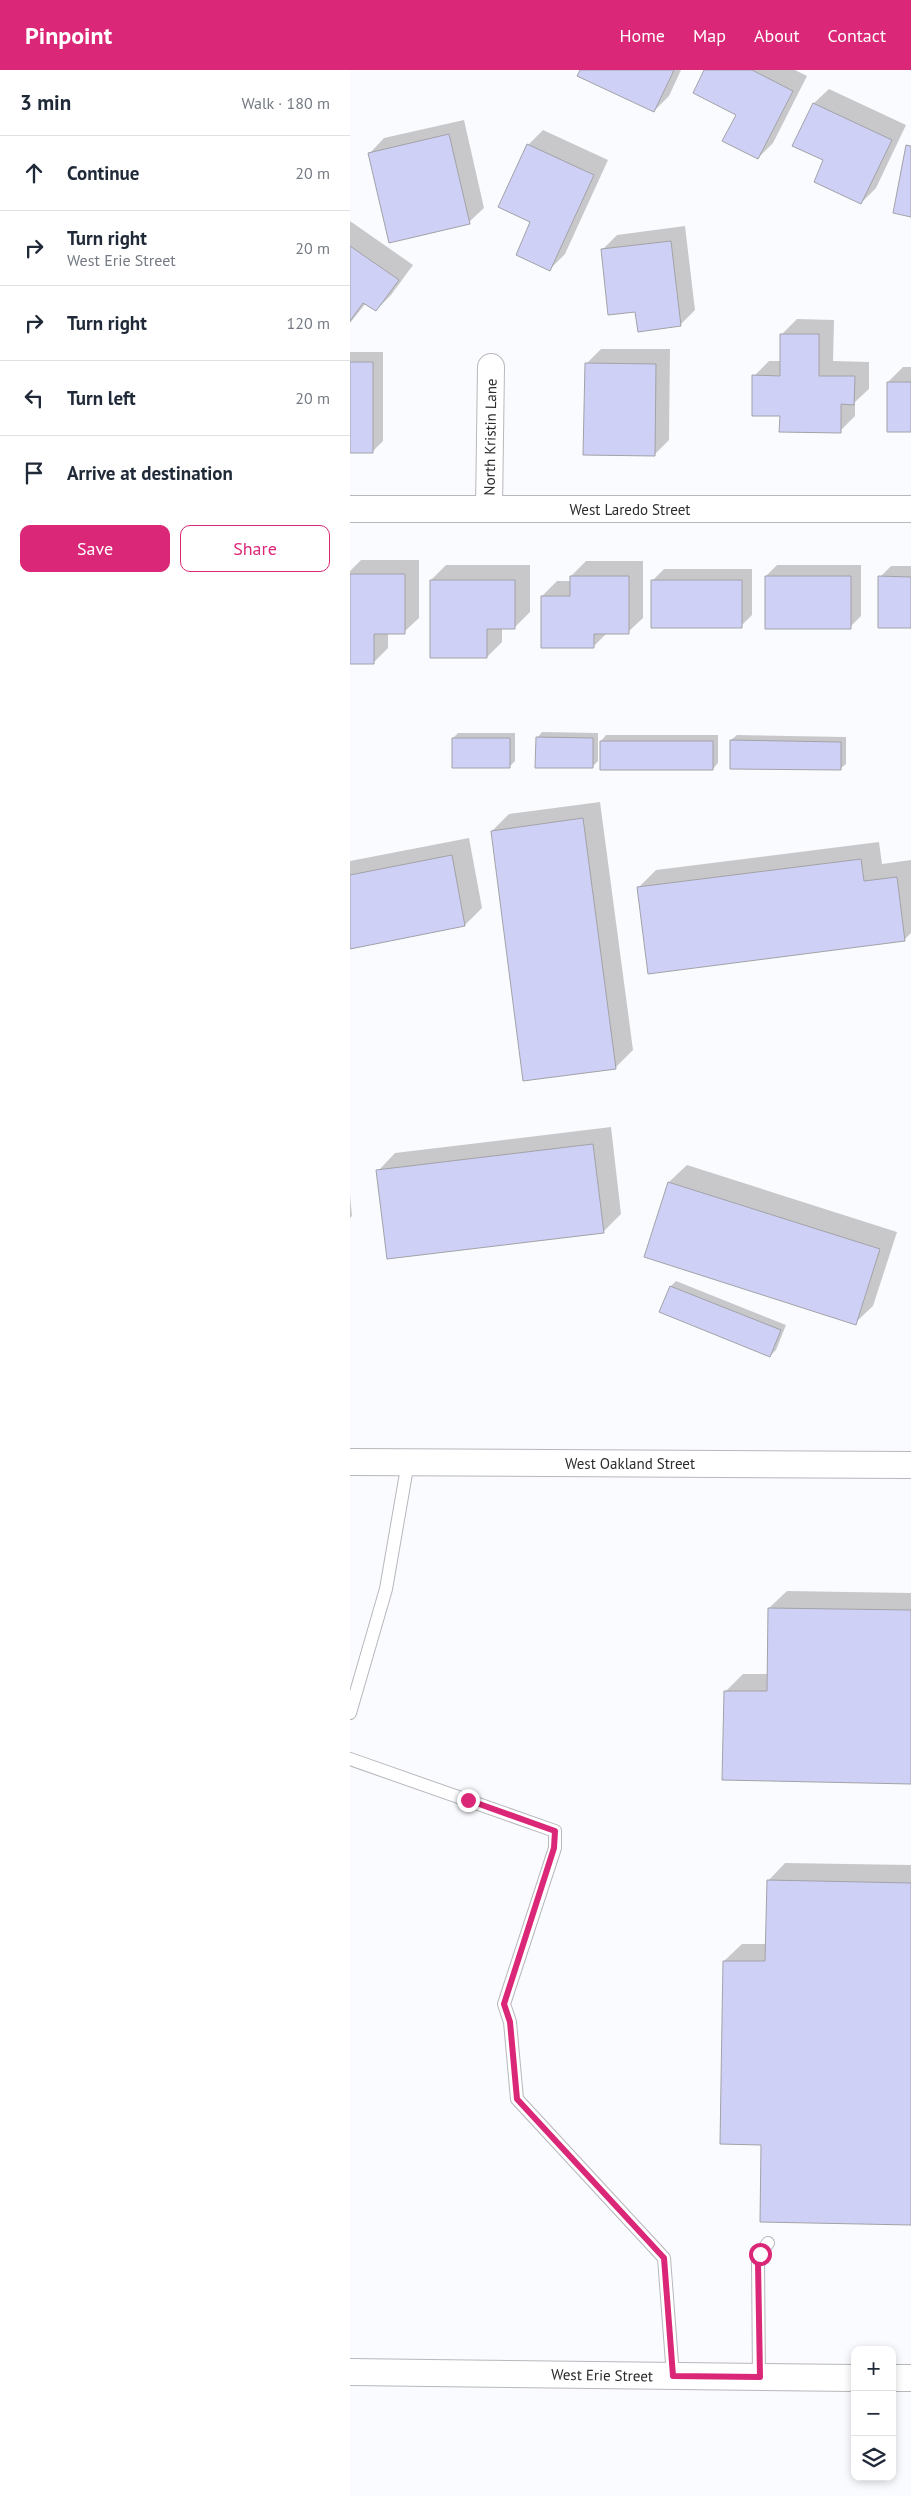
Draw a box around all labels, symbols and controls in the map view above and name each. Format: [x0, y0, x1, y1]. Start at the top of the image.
text: Pinpoint [25, 20, 112, 51]
text: Home [619, 24, 665, 47]
text: Map [693, 24, 726, 47]
text: About [754, 24, 800, 47]
text: Contact [828, 24, 886, 47]
text: 3 min [20, 89, 71, 116]
text: Walk · 180 m [241, 93, 330, 113]
icon: ahead [20, 159, 48, 187]
text: Continue [67, 161, 139, 185]
text: 20 m [295, 163, 330, 183]
text: Turn right [67, 226, 147, 250]
icon: right [20, 234, 48, 262]
text: 20 m [295, 238, 330, 258]
text: West Erie Street [67, 250, 176, 270]
icon: right [20, 309, 48, 337]
text: Turn right [67, 311, 147, 335]
text: 120 m [287, 313, 330, 333]
street label: North Kristin Lane [479, 378, 501, 496]
icon: left [20, 384, 48, 412]
text: Turn left [67, 386, 136, 410]
text: 20 m [295, 388, 330, 408]
icon: arrive [20, 459, 48, 487]
text: Arrive at destination [67, 461, 233, 485]
street label: West Laredo Street [570, 500, 690, 519]
button: Save [20, 525, 170, 572]
button: Share [180, 525, 330, 572]
street label: West Oakland Street [565, 1454, 695, 1473]
route end [457, 1789, 480, 1812]
route start [749, 2243, 772, 2266]
map controls [851, 2346, 896, 2481]
button: + [851, 2346, 896, 2391]
street label: West Erie Street [551, 2365, 653, 2385]
button: − [851, 2391, 896, 2436]
button: layers [851, 2436, 896, 2481]

